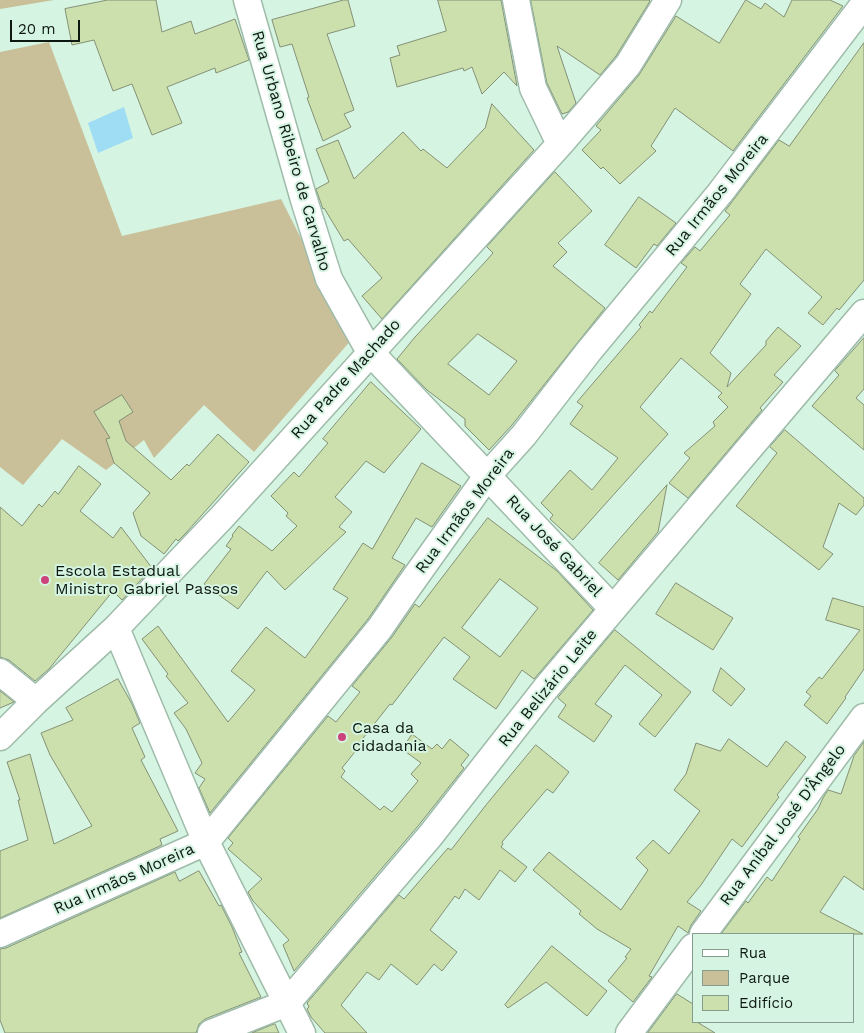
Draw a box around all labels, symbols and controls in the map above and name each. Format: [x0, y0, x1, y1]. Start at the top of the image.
scale bar [12, 10, 82, 42]
text: 20 m [18, 20, 56, 38]
street label: Rua Urbano Ribeiro de Carvalho [247, 29, 335, 273]
street label: Rua Irmãos Moreira [662, 130, 772, 260]
street label: Rua Padre Machado [287, 315, 405, 443]
street label: Rua Irmãos Moreira [412, 444, 518, 578]
street label: Rua José Gabriel [502, 491, 606, 601]
place label: Escola Estadual Ministro Gabriel Passos [55, 561, 238, 599]
marker: Escola Estadual Ministro Gabriel Passos [39, 574, 51, 586]
street label: Rua Belizário Leite [495, 625, 601, 751]
place label: Casa da cidadania [352, 718, 427, 756]
marker: Casa da cidadania [336, 731, 348, 743]
street label: Rua Aníbal José D'Ângelo [716, 741, 850, 909]
street label: Rua Irmãos Moreira [51, 839, 197, 919]
legend [692, 933, 854, 1023]
text: Rua [739, 944, 767, 962]
text: Parque [739, 969, 790, 987]
text: Edifício [739, 994, 793, 1012]

